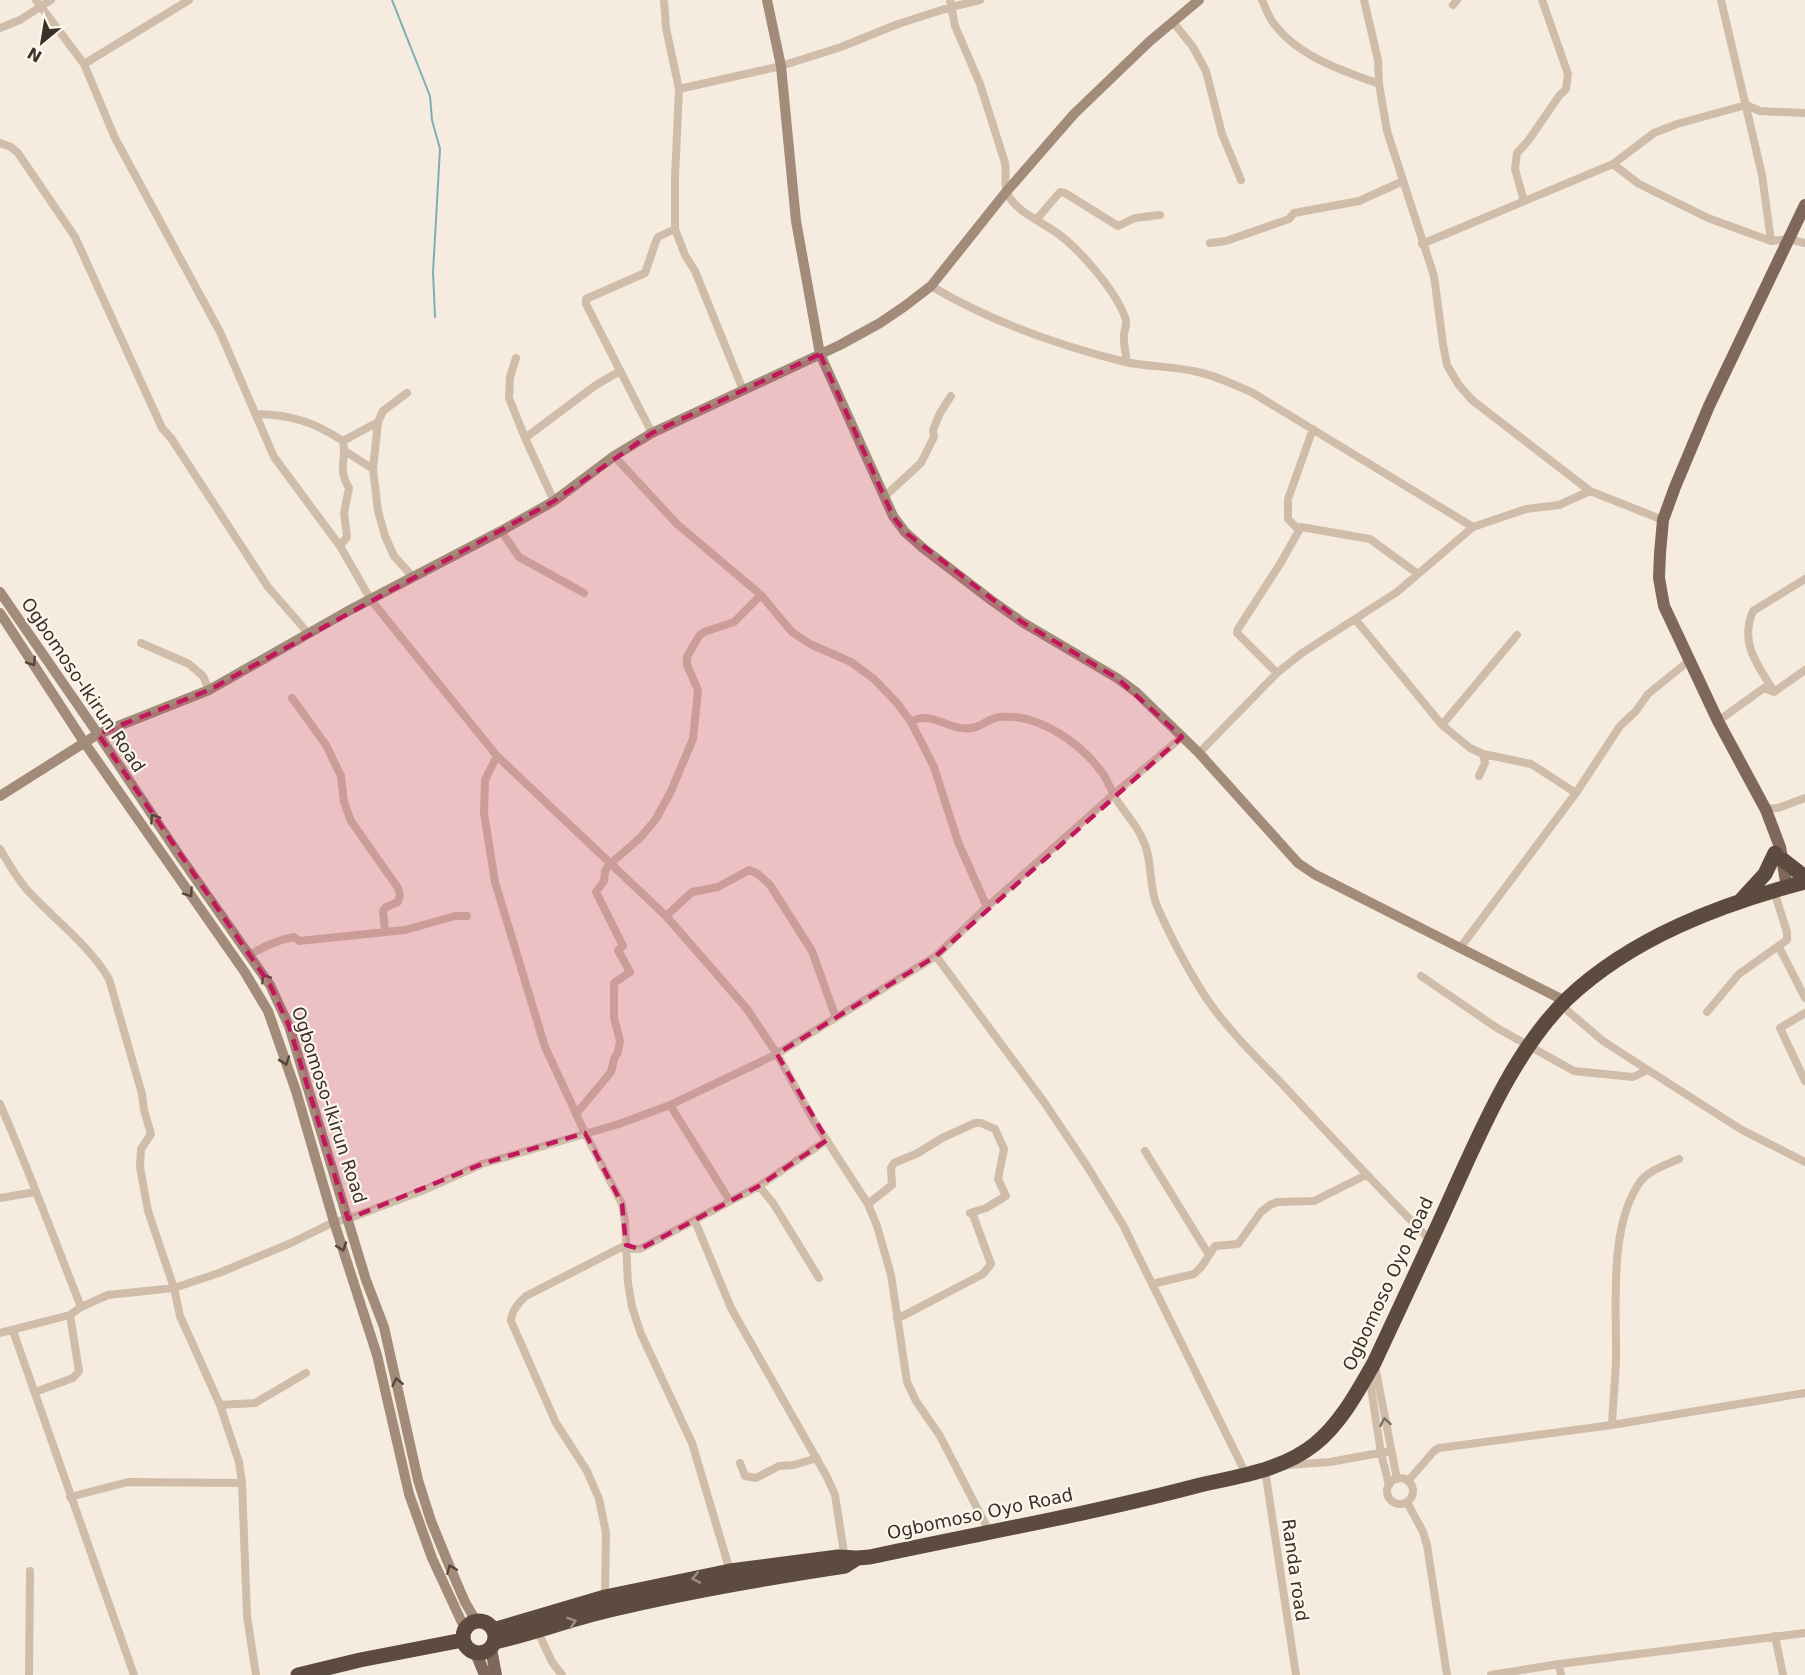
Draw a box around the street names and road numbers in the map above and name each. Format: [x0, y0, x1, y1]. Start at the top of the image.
street label: Ogbomoso-Ikirun Road [17, 594, 150, 776]
street label: Ogbomoso-Ikirun Road [288, 1004, 371, 1206]
street label: Ogbomoso Oyo Road [1338, 1194, 1437, 1374]
street label: Ogbomoso Oyo Road [885, 1484, 1075, 1543]
street label: Randa road [1278, 1517, 1313, 1622]

